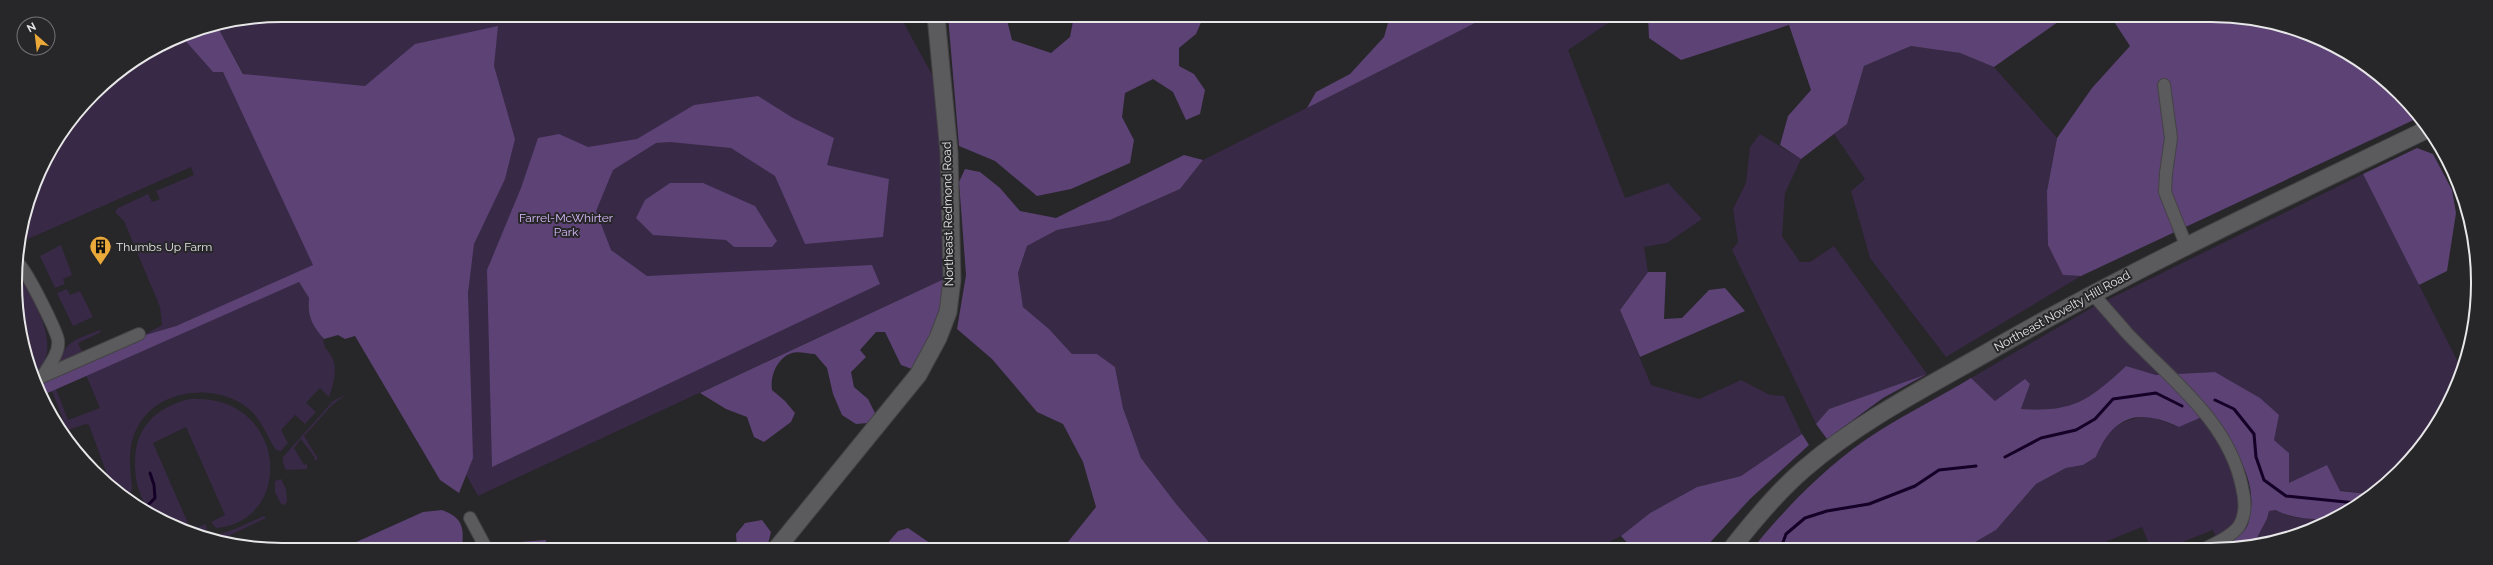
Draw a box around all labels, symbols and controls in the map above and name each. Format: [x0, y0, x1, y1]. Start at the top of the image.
north arrow [16, 16, 56, 56]
text: N [25, 20, 38, 35]
street label: Northeast Redmond Road [940, 142, 956, 286]
park label: Farrel-McWhirter Park [519, 211, 614, 239]
building icon: Thumbs Up Farm [87, 234, 113, 267]
place label: Thumbs Up Farm [116, 240, 212, 254]
street label: Northeast Novelty Hill Road [1992, 268, 2132, 354]

